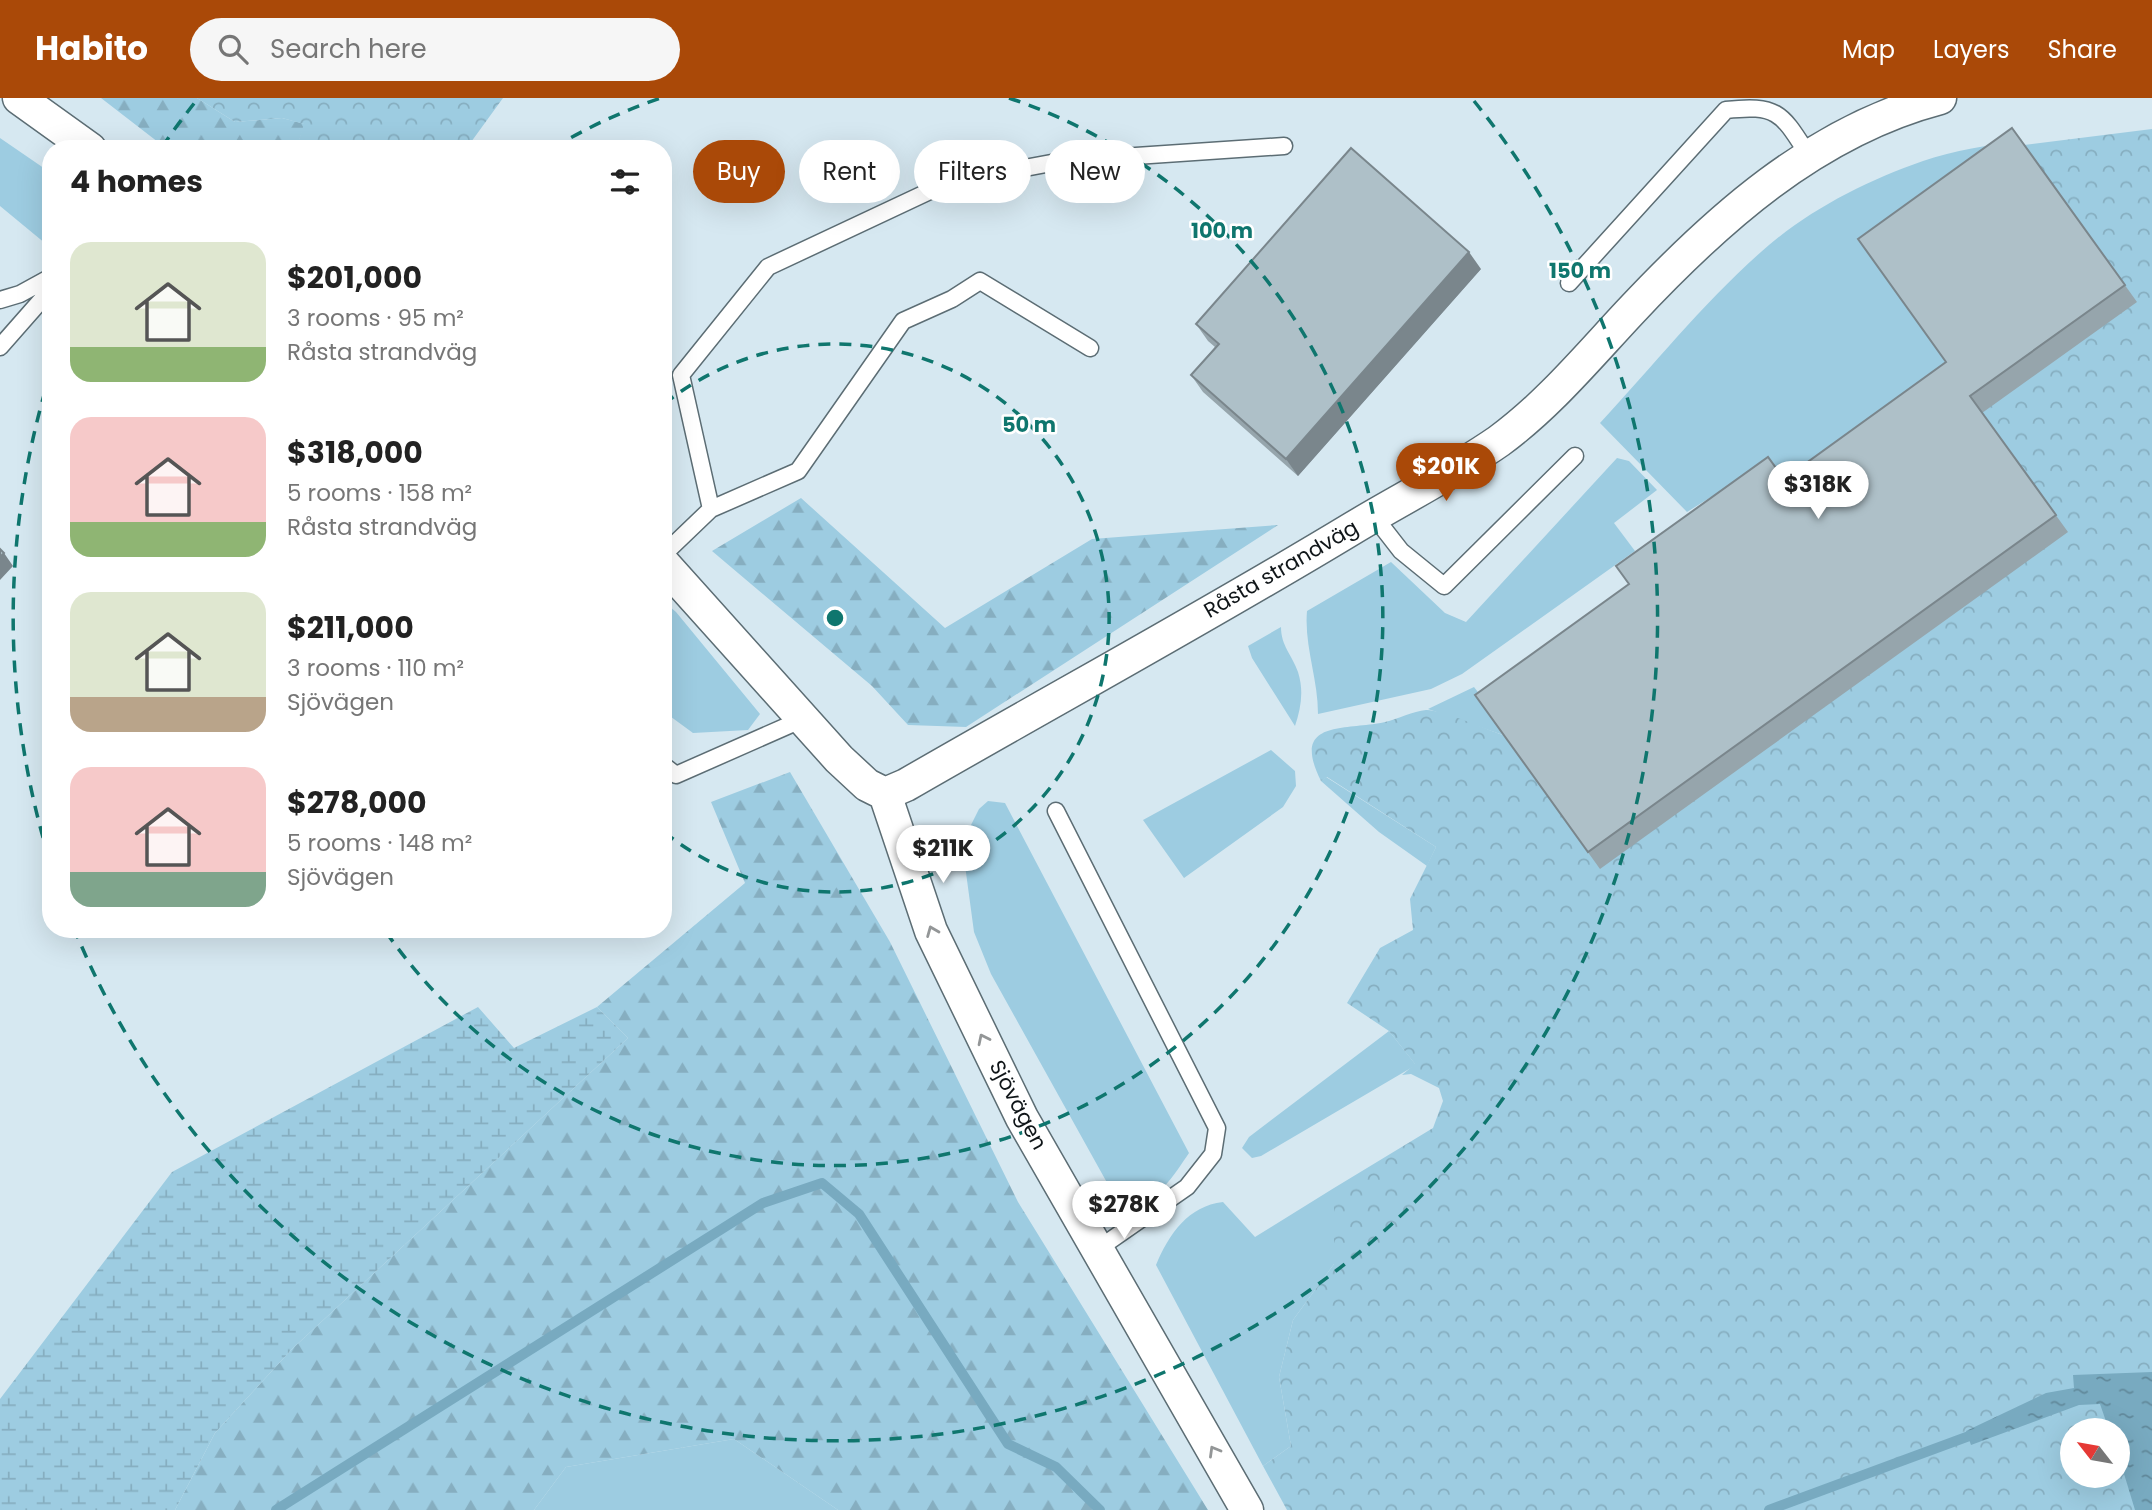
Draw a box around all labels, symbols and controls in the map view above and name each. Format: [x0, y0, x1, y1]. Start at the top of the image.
search box [190, 18, 680, 81]
text: Habito [35, 25, 148, 72]
icon: search [214, 30, 252, 68]
text: Search here [270, 31, 427, 67]
text: Map [1842, 33, 1895, 66]
text: Layers [1933, 33, 2009, 66]
text: Share [2047, 33, 2117, 66]
chip: Buy [693, 140, 785, 203]
chip: Rent [799, 140, 900, 203]
chip: Filters [914, 140, 1031, 203]
chip: New [1045, 140, 1145, 203]
text: 4 homes [70, 160, 203, 203]
icon: filters [606, 163, 644, 201]
text: 100 m [1191, 216, 1253, 245]
text: $201,000 [287, 256, 422, 299]
text: 150 m [1549, 256, 1611, 285]
icon: home [126, 270, 210, 354]
text: 3 rooms · 95 m² [287, 302, 464, 334]
text: Råsta strandväg [287, 336, 477, 368]
text: 50 m [1002, 410, 1056, 439]
text: $318,000 [287, 431, 423, 474]
pin: $201K [1397, 444, 1495, 503]
icon: home [126, 445, 210, 529]
text: $201K [1412, 450, 1480, 482]
pin: $318K [1769, 462, 1867, 521]
text: $318K [1784, 468, 1852, 500]
text: 5 rooms · 158 m² [287, 477, 472, 509]
text: Råsta strandväg [287, 511, 477, 543]
street label: Råsta strandväg [1198, 513, 1363, 625]
text: $211,000 [287, 606, 414, 649]
centre of rings [823, 606, 847, 630]
icon: home [126, 620, 210, 704]
text: 3 rooms · 110 m² [287, 652, 464, 684]
text: Sjövägen [287, 686, 394, 718]
text: $278,000 [287, 781, 427, 824]
icon: home [126, 795, 210, 879]
pin: $211K [894, 826, 992, 885]
text: 5 rooms · 148 m² [287, 827, 472, 859]
text: $211K [912, 832, 974, 864]
text: Sjövägen [287, 861, 394, 893]
one-way arrow [926, 926, 940, 939]
one-way arrow [978, 1033, 991, 1046]
street label: Sjövägen [983, 1055, 1054, 1155]
pin: $278K [1075, 1182, 1173, 1241]
text: $278K [1088, 1188, 1160, 1220]
north arrow [2060, 1418, 2130, 1488]
map controls [2060, 1418, 2130, 1488]
one-way arrow [1209, 1445, 1222, 1458]

